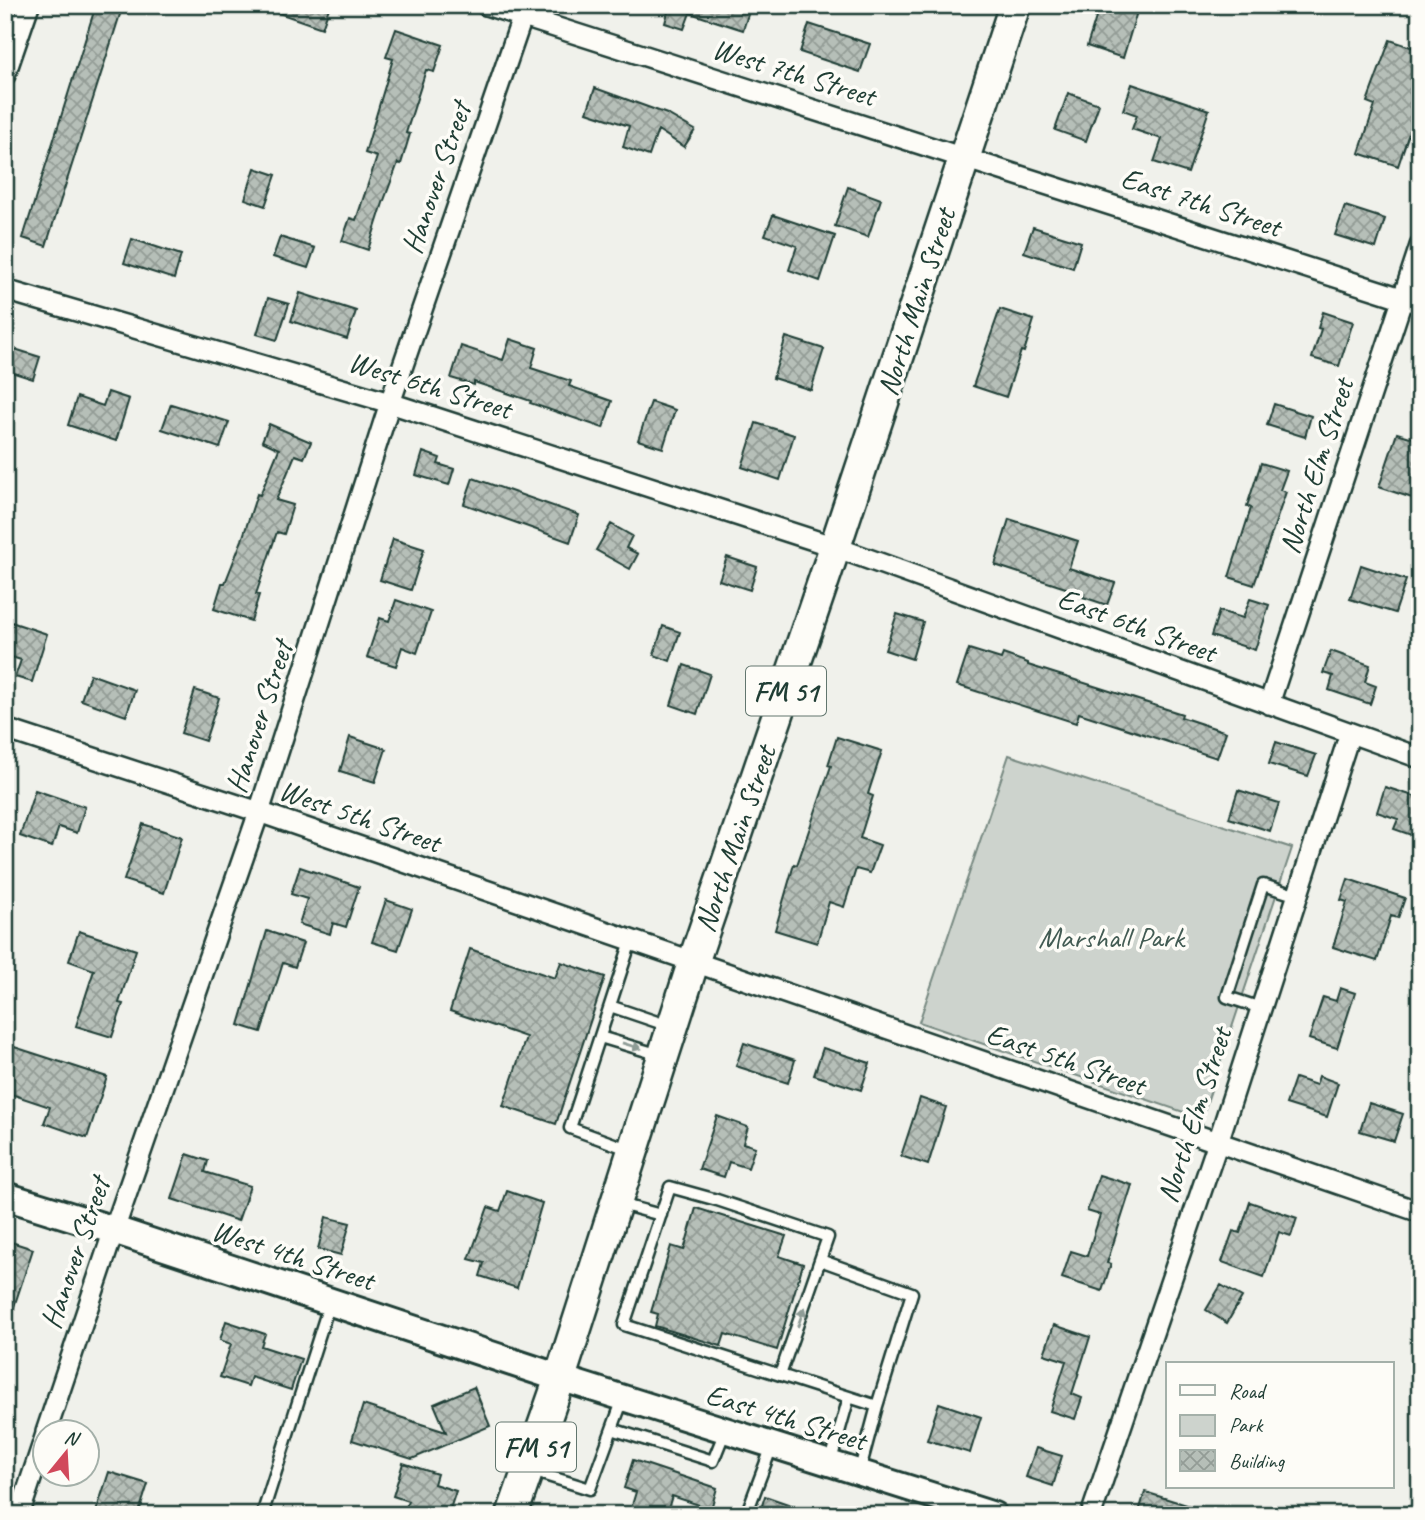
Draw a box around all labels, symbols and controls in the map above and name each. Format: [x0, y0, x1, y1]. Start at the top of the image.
street label: West 7th Street [708, 29, 883, 116]
street label: Hanover Street [392, 94, 481, 258]
street label: East 7th Street [1116, 158, 1288, 247]
street label: North Main Street [868, 201, 965, 400]
street label: West 6th Street [344, 342, 519, 429]
street label: North Elm Street [1270, 371, 1363, 558]
street label: East 6th Street [1053, 579, 1224, 672]
street label: Hanover Street [217, 633, 303, 798]
road number: FM 51 [746, 666, 826, 716]
street label: North Main Street [685, 738, 786, 937]
street label: West 5th Street [274, 771, 449, 862]
park label: Marshall Park [1038, 918, 1186, 956]
street label: East 5th Street [982, 1014, 1153, 1105]
street label: North Elm Street [1148, 1020, 1241, 1207]
one-way arrow [621, 1042, 642, 1052]
street label: Hanover Street [31, 1169, 120, 1333]
street label: West 4th Street [207, 1211, 382, 1300]
one-way arrow [795, 1307, 806, 1328]
legend [1166, 1362, 1394, 1488]
street label: East 4th Street [701, 1375, 874, 1460]
text: Road [1229, 1378, 1268, 1404]
text: Park [1229, 1412, 1264, 1438]
north arrow [32, 1418, 102, 1488]
road number: FM 51 [496, 1422, 576, 1472]
text: N [62, 1425, 83, 1452]
text: Building [1229, 1448, 1286, 1474]

